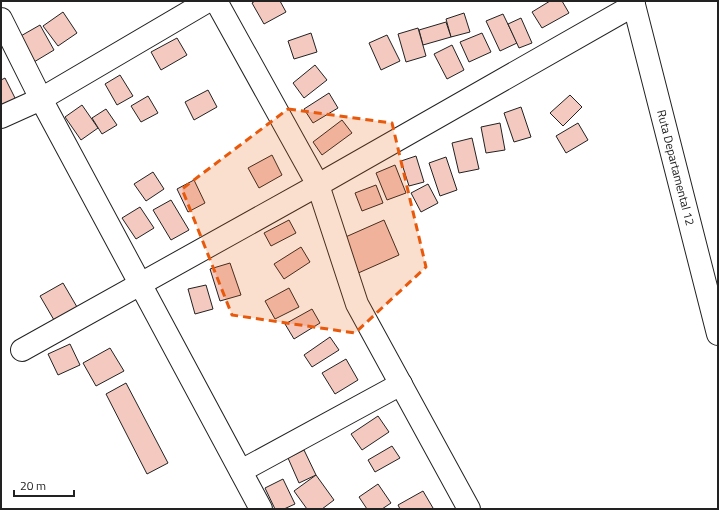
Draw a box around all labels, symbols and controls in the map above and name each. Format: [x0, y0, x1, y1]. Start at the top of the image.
street label: Ruta Departamental 12 [652, 108, 700, 227]
scale bar [14, 472, 74, 498]
text: 20 m [20, 476, 46, 495]

